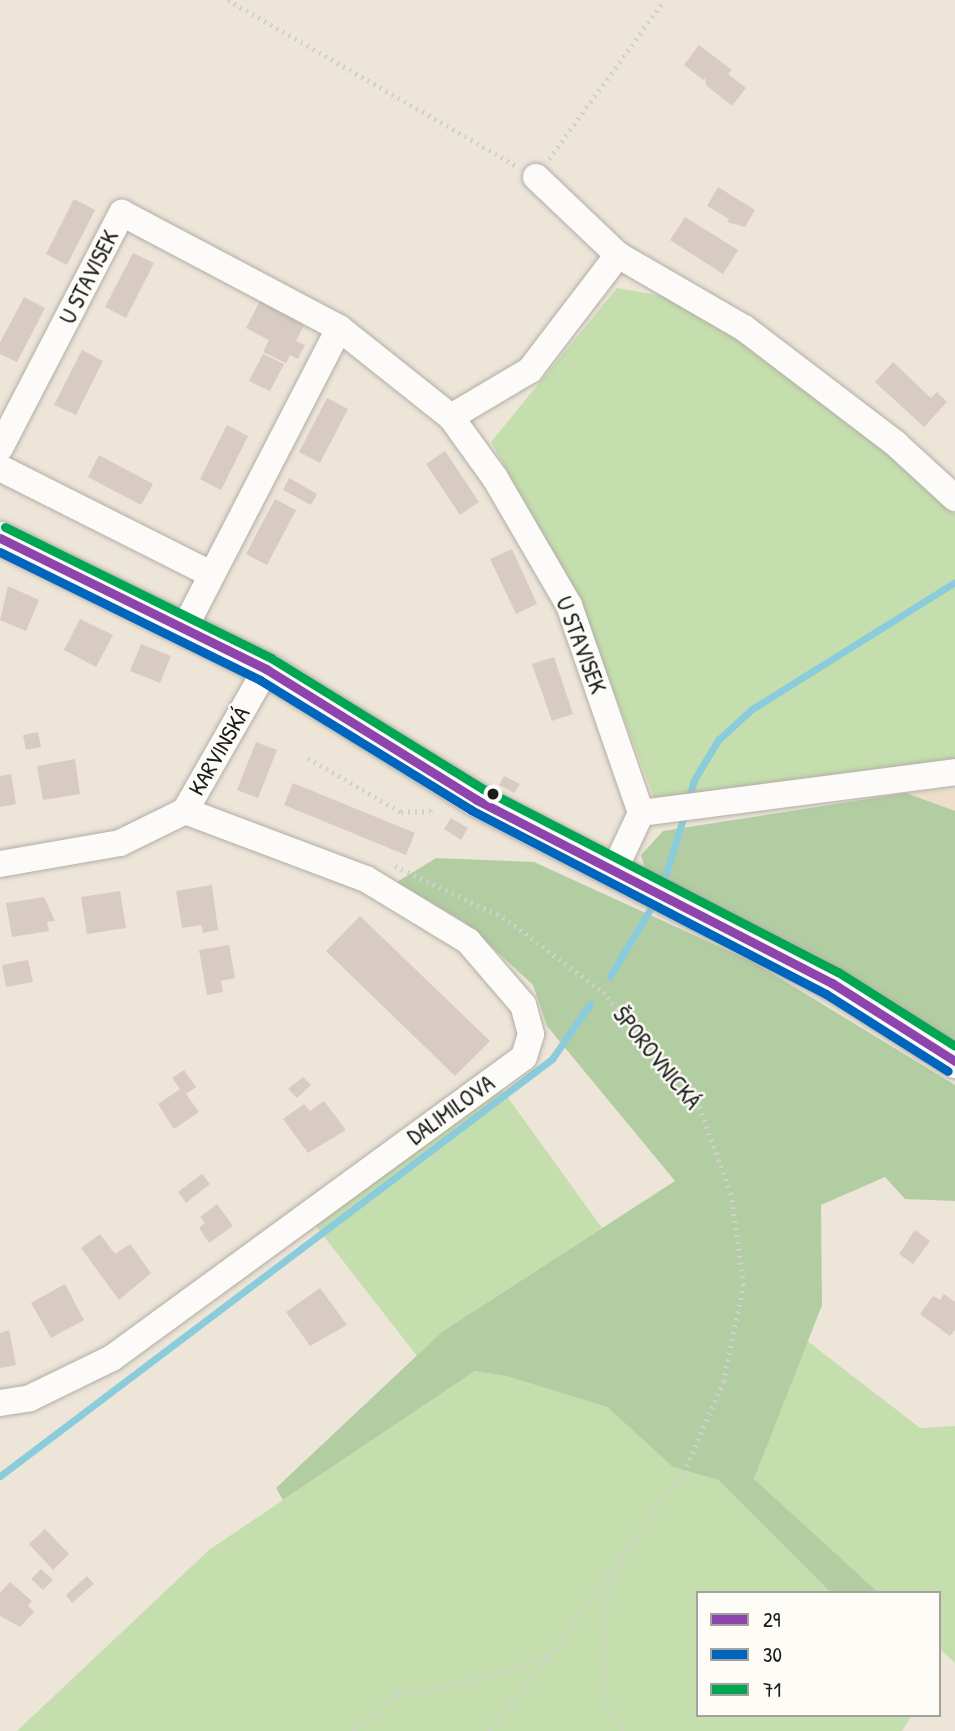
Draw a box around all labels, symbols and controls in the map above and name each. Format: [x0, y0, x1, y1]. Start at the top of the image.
street label: U STAVISEK [54, 225, 124, 329]
street label: U STAVISEK [550, 593, 612, 697]
street label: KARVINSKÁ [183, 702, 255, 800]
unlabelled marker [486, 787, 500, 801]
street label: ŠPOROVNICKÁ [607, 1001, 707, 1115]
street label: DALIMILOVA [402, 1069, 500, 1151]
legend [696, 1591, 941, 1717]
text: 29 [763, 1605, 781, 1634]
text: 30 [763, 1640, 782, 1669]
text: 71 [763, 1675, 781, 1704]

